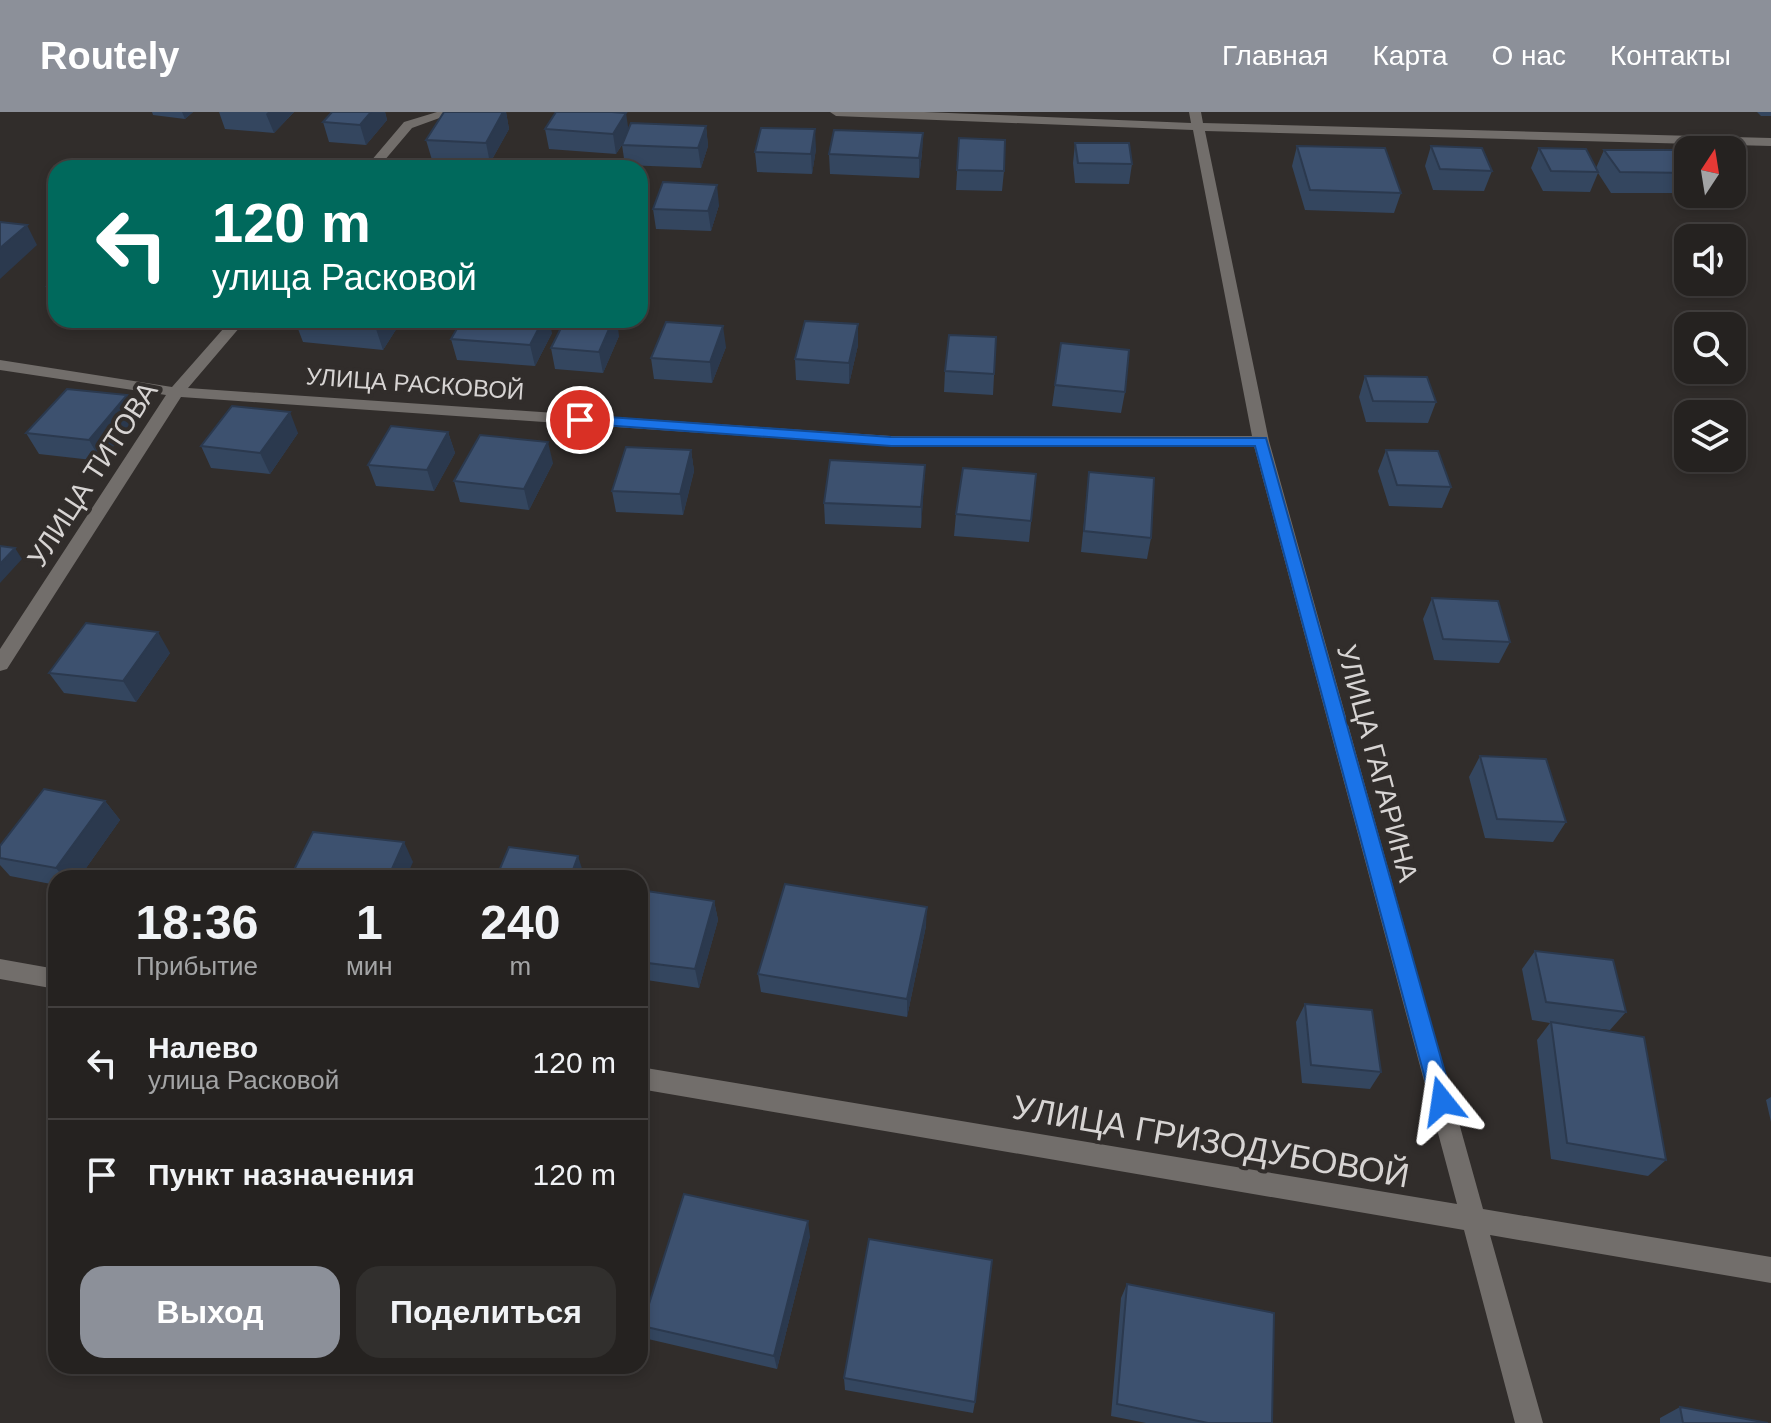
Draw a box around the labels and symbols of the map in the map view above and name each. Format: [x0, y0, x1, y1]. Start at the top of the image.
north arrow [1674, 136, 1746, 208]
street label: УЛИЦА РАСКОВОЙ [305, 362, 525, 405]
street label: УЛИЦА ТИТОВА [21, 376, 164, 572]
pin [546, 386, 614, 454]
street label: УЛИЦА ГАГАРИНА [1331, 641, 1424, 885]
position arrow [1400, 1059, 1484, 1143]
street label: УЛИЦА ГРИЗОДУБОВОЙ [1010, 1087, 1412, 1195]

